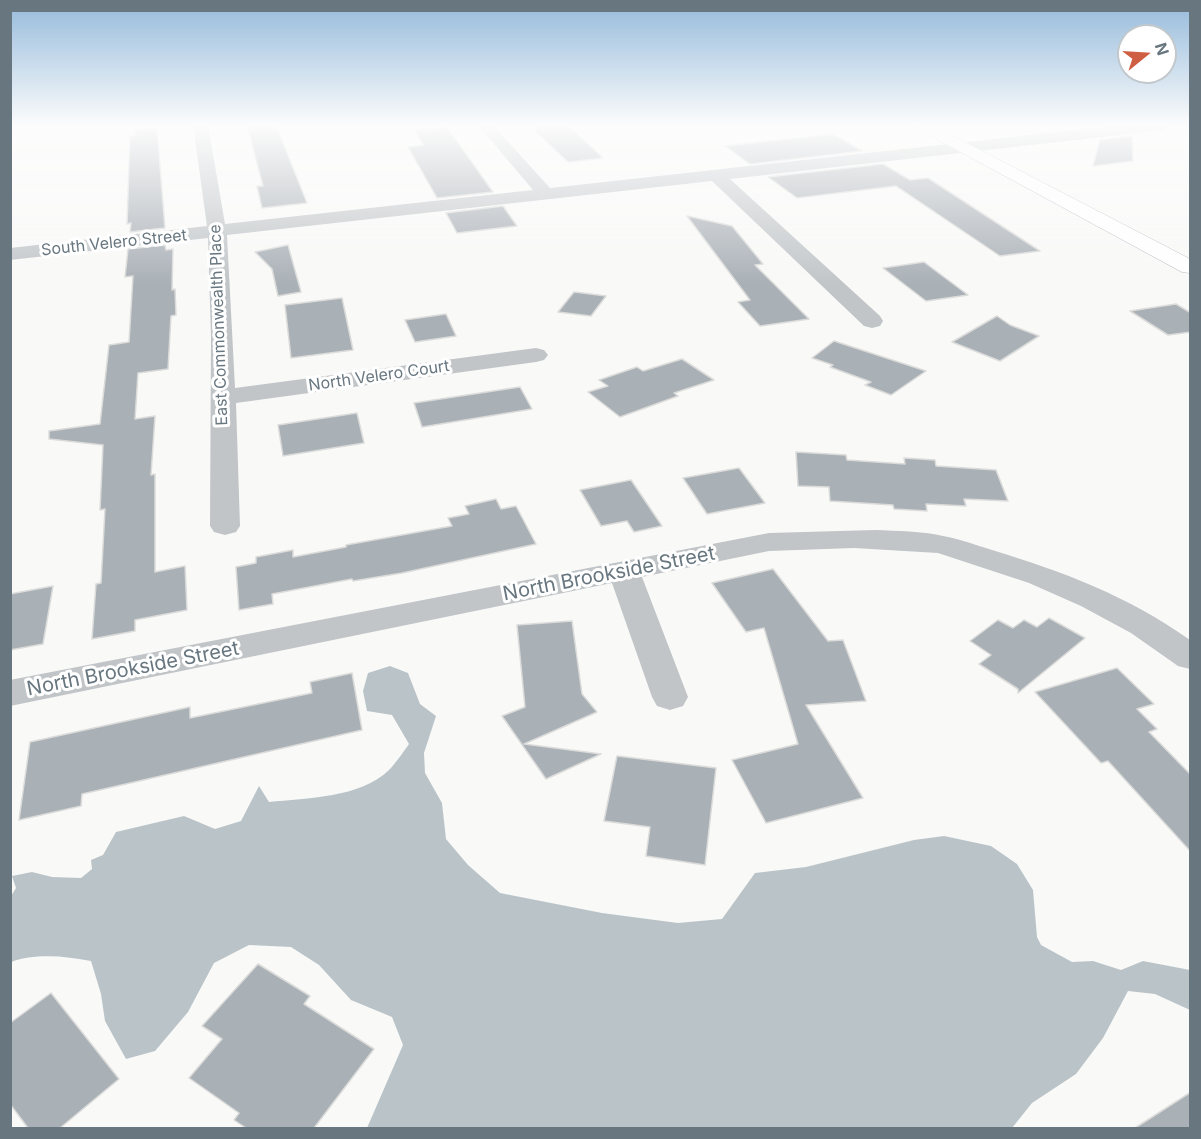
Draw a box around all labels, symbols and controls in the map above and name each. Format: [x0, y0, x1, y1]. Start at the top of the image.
north arrow [1117, 24, 1177, 84]
text: N [1151, 40, 1174, 58]
street label: East Commonwealth Place [206, 224, 232, 426]
street label: South Velero Street [40, 226, 188, 260]
street label: North Velero Court [307, 357, 451, 395]
street label: North Brookside Street [501, 542, 717, 606]
street label: North Brookside Street [25, 637, 241, 701]

